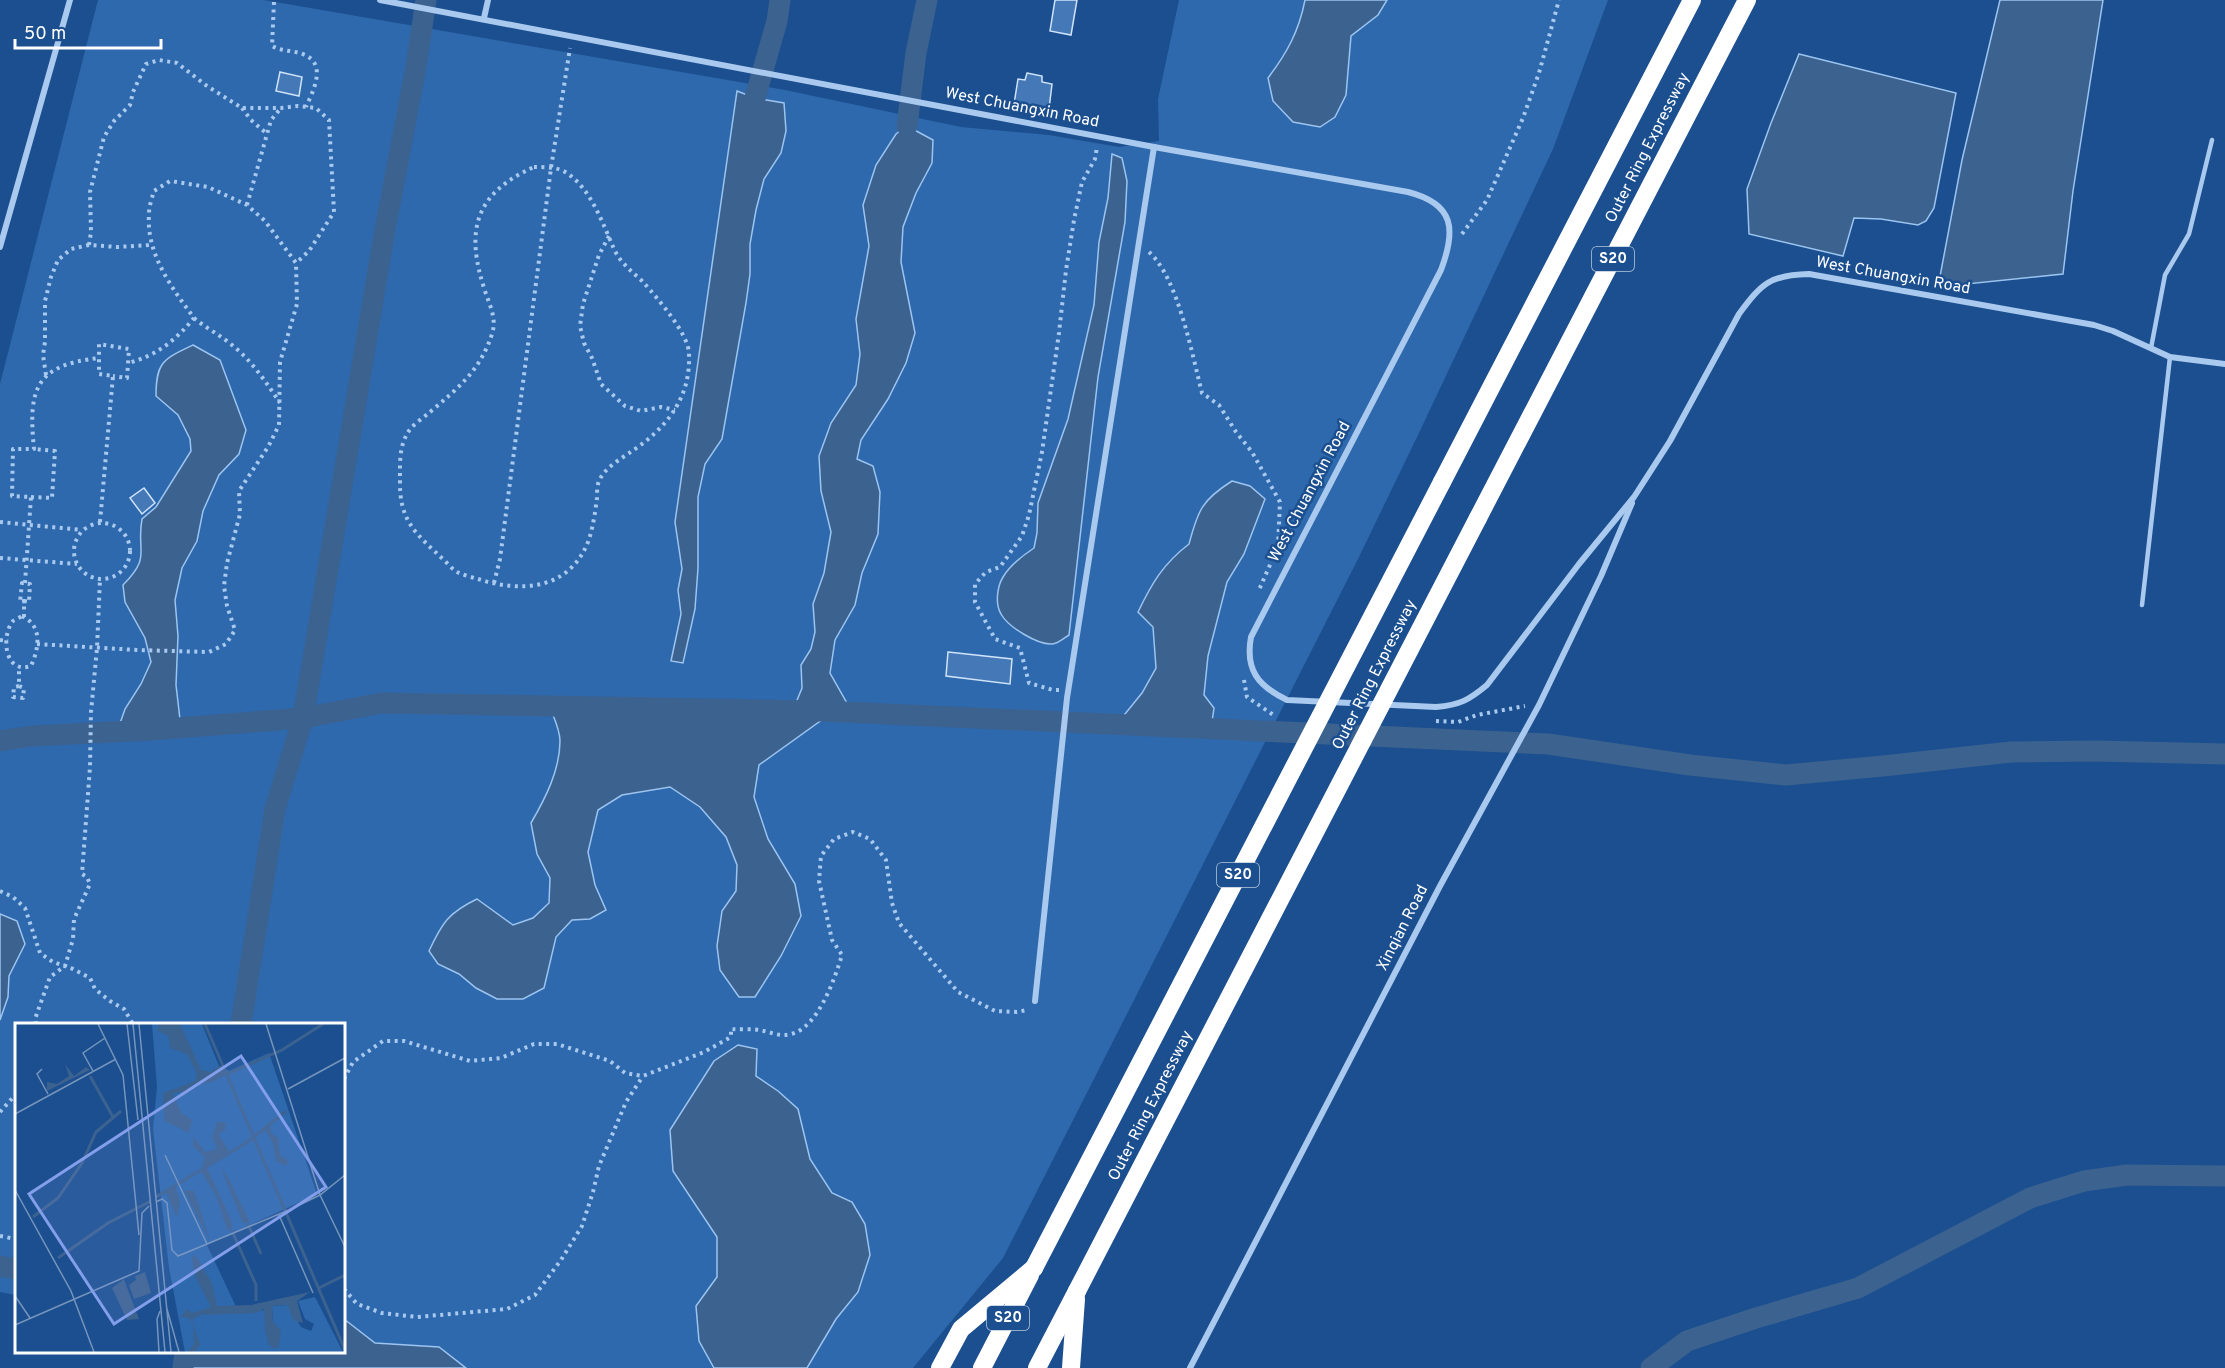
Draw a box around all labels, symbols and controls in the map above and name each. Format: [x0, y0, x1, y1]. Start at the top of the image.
scale bar [15, 12, 160, 50]
text: 50 m [24, 23, 66, 46]
street label: Outer Ring Expressway [1601, 69, 1695, 227]
street label: West Chuangxin Road [943, 83, 1101, 133]
road number: S20 [1592, 247, 1634, 271]
street label: West Chuangxin Road [1814, 253, 1972, 299]
street label: West Chuangxin Road [1264, 418, 1356, 566]
street label: Outer Ring Expressway [1328, 596, 1422, 754]
road number: S20 [1217, 863, 1259, 887]
street label: Xinqian Road [1373, 881, 1433, 975]
inset map [15, 1023, 345, 1353]
street label: Outer Ring Expressway [1104, 1027, 1198, 1185]
road number: S20 [987, 1306, 1029, 1330]

